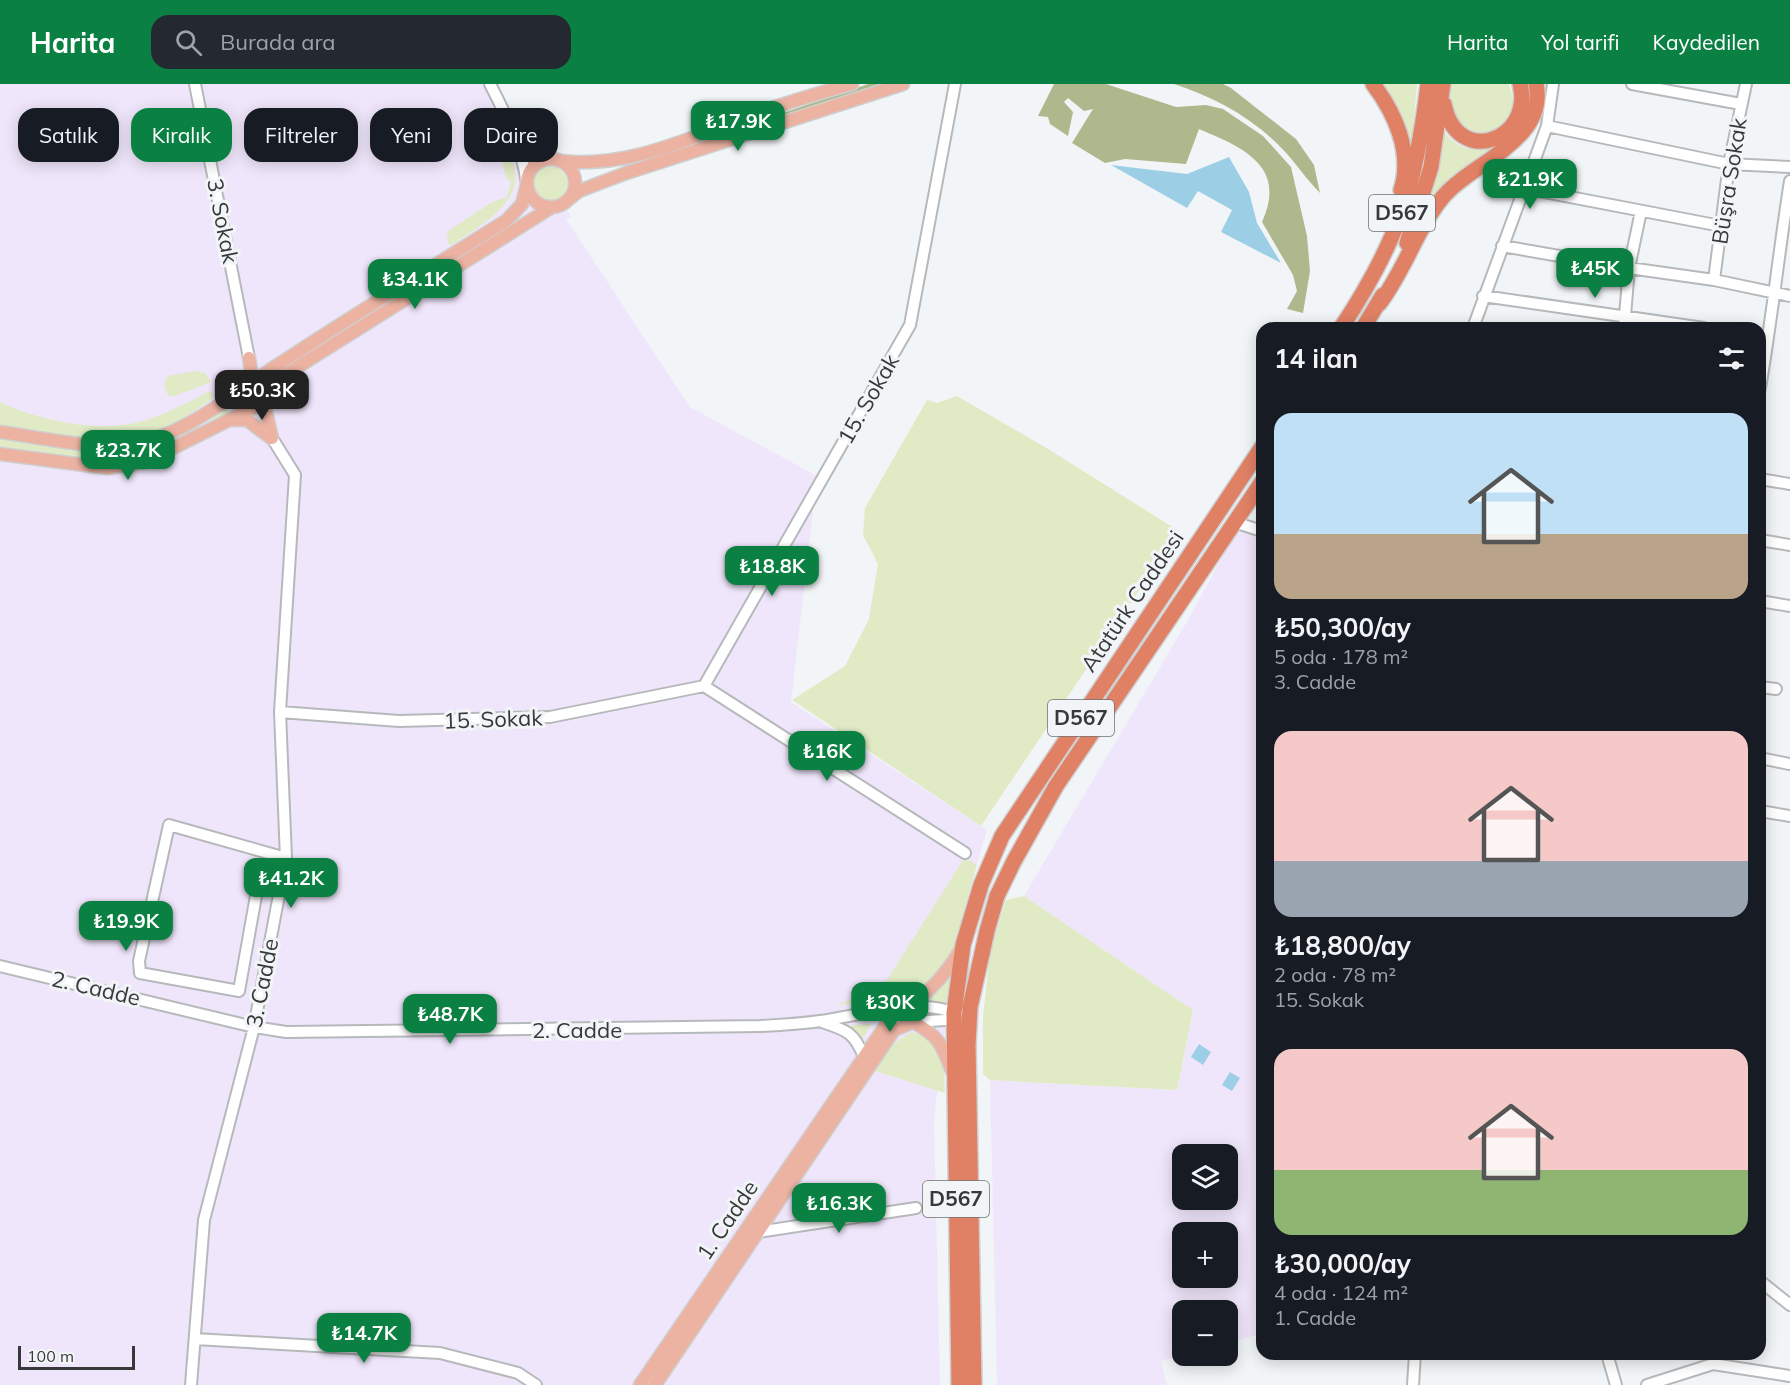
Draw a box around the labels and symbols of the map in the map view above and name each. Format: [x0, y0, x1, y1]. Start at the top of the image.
pin: ₺17.9K [689, 101, 787, 152]
street label: Büşra Sokak [1705, 115, 1753, 246]
pin: ₺21.9K [1481, 159, 1579, 210]
street label: 3. Sokak [201, 176, 245, 267]
road number: D567 [1369, 195, 1435, 231]
pin: ₺45K [1559, 248, 1631, 299]
pin: ₺34.1K [366, 259, 464, 310]
street label: 15. Sokak [831, 348, 905, 449]
pin: ₺50.3K [213, 370, 311, 421]
pin: ₺23.7K [79, 430, 177, 481]
street label: Atatürk Caddesi [1074, 525, 1190, 677]
pin: ₺18.8K [723, 546, 821, 597]
road number: D567 [1048, 700, 1114, 736]
street label: 15. Sokak [443, 703, 544, 735]
pin: ₺16K [791, 731, 863, 782]
pin: ₺41.2K [242, 858, 340, 909]
pin: ₺19.9K [77, 901, 175, 952]
street label: 3. Cadde [240, 936, 284, 1030]
street label: 2. Cadde [49, 964, 143, 1012]
pin: ₺30K [854, 982, 926, 1033]
pin: ₺48.7K [401, 994, 499, 1045]
street label: 2. Cadde [532, 1016, 622, 1044]
street label: 1. Cadde [690, 1175, 764, 1265]
road number: D567 [923, 1181, 989, 1217]
pin: ₺16.3K [790, 1183, 888, 1234]
pin: ₺14.7K [315, 1313, 413, 1364]
scale bar [18, 1343, 135, 1370]

